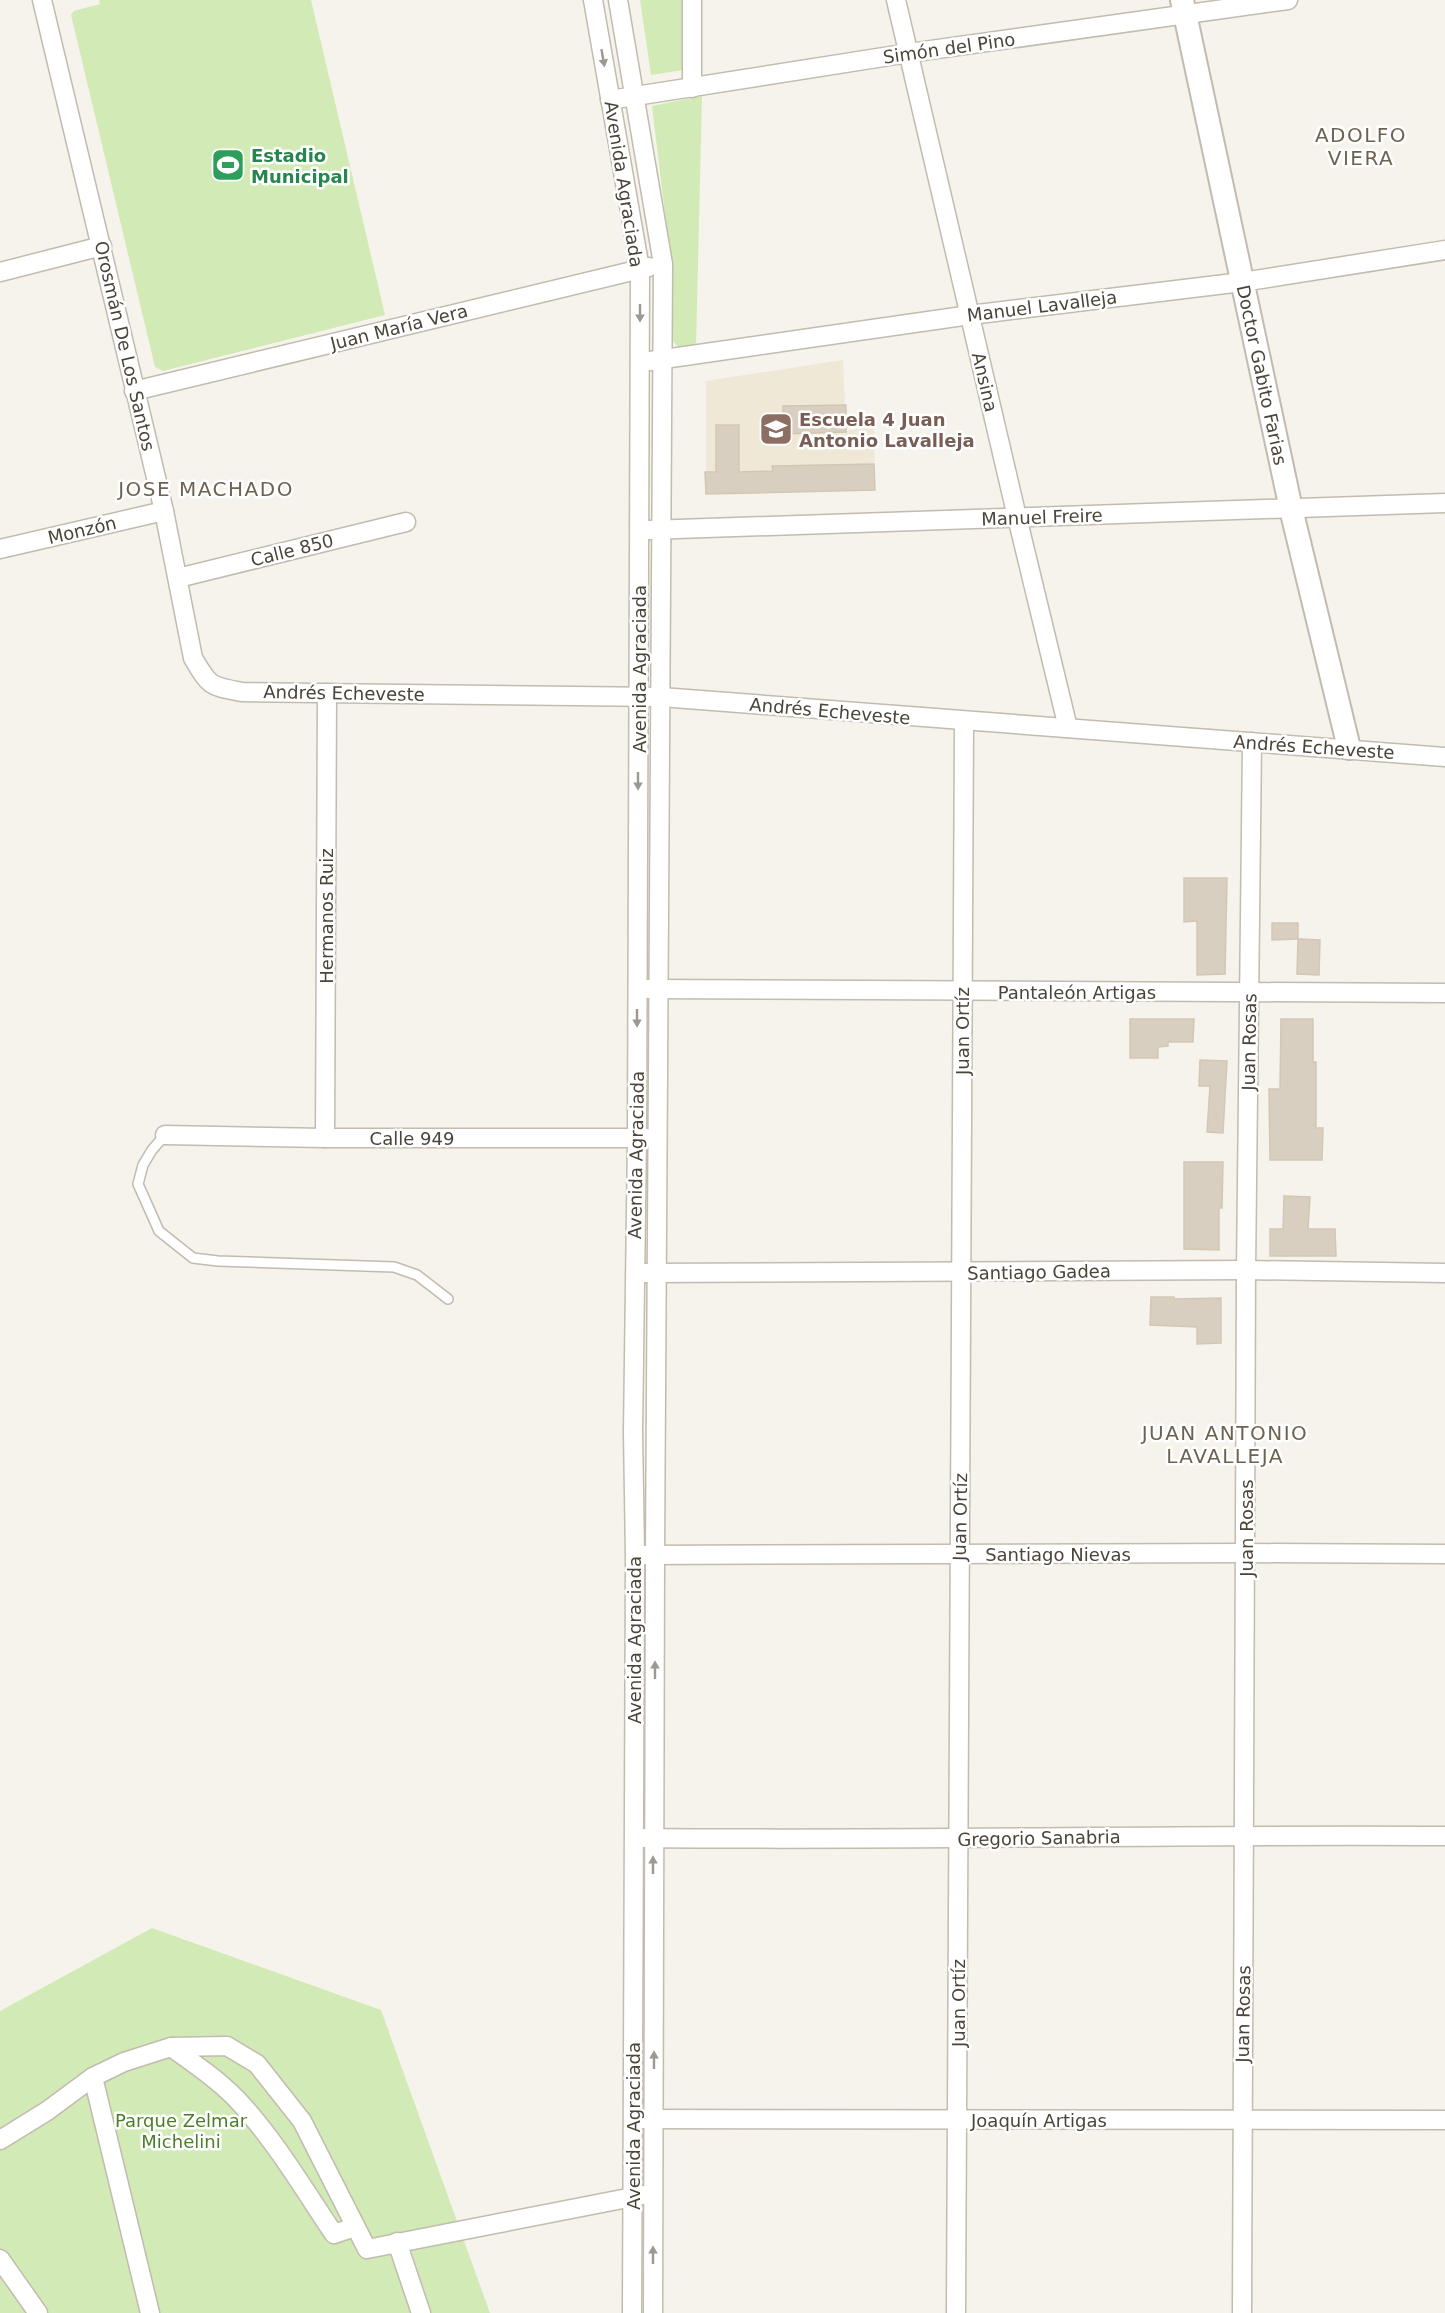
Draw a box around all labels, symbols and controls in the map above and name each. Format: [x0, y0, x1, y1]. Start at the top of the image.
street label: Simón del Pino [882, 28, 1016, 68]
one-way arrow [599, 48, 608, 67]
street label: Avenida Agraciada [600, 99, 648, 269]
district label: ADOLFO VIERA [1315, 123, 1407, 170]
place label: Estadio Municipal [251, 145, 349, 187]
sports icon: Estadio Municipal [210, 147, 246, 183]
street label: Orosmán De Los Santos [91, 239, 159, 453]
street label: Doctor Gabito Farias [1233, 283, 1291, 467]
street label: Manuel Lavalleja [966, 286, 1118, 326]
street label: Juan María Vera [327, 300, 470, 354]
one-way arrow [635, 303, 644, 322]
street label: Ansina [968, 350, 1002, 414]
place label: Escuela 4 Juan Antonio Lavalleja [799, 409, 975, 451]
school or university icon: Escuela 4 Juan Antonio Lavalleja [758, 411, 794, 447]
district label: JOSE MACHADO [116, 477, 294, 501]
street label: Manuel Freire [981, 504, 1103, 530]
street label: Monzón [46, 512, 118, 548]
street label: Calle 850 [248, 530, 336, 570]
street label: Avenida Agraciada [629, 585, 650, 753]
street label: Andrés Echeveste [263, 681, 425, 705]
street label: Andrés Echeveste [749, 694, 911, 728]
street label: Andrés Echeveste [1233, 731, 1395, 763]
one-way arrow [633, 771, 643, 790]
street label: Hermanos Ruiz [316, 848, 337, 984]
street label: Pantaleón Artigas [998, 982, 1156, 1003]
street label: Juan Ortíz [952, 987, 973, 1076]
street label: Juan Rosas [1238, 993, 1260, 1092]
one-way arrow [632, 1008, 642, 1027]
street label: Avenida Agraciada [624, 1071, 648, 1239]
street label: Calle 949 [370, 1128, 454, 1149]
street label: Santiago Gadea [967, 1260, 1111, 1284]
district label: JUAN ANTONIO LAVALLEJA [1140, 1421, 1308, 1468]
street label: Juan Ortíz [949, 1473, 971, 1562]
street label: Juan Rosas [1236, 1479, 1257, 1578]
street label: Santiago Nievas [985, 1544, 1131, 1565]
street label: Avenida Agraciada [624, 1556, 645, 1724]
one-way arrow [650, 1660, 660, 1679]
street label: Gregorio Sanabria [957, 1826, 1121, 1850]
one-way arrow [648, 1855, 658, 1874]
street label: Juan Ortíz [948, 1959, 969, 2048]
street label: Juan Rosas [1232, 1965, 1254, 2064]
street label: Avenida Agraciada [623, 2042, 644, 2210]
one-way arrow [649, 2050, 659, 2069]
park label: Parque Zelmar Michelini [115, 2110, 248, 2152]
street label: Joaquín Artigas [970, 2110, 1107, 2131]
one-way arrow [648, 2245, 658, 2264]

